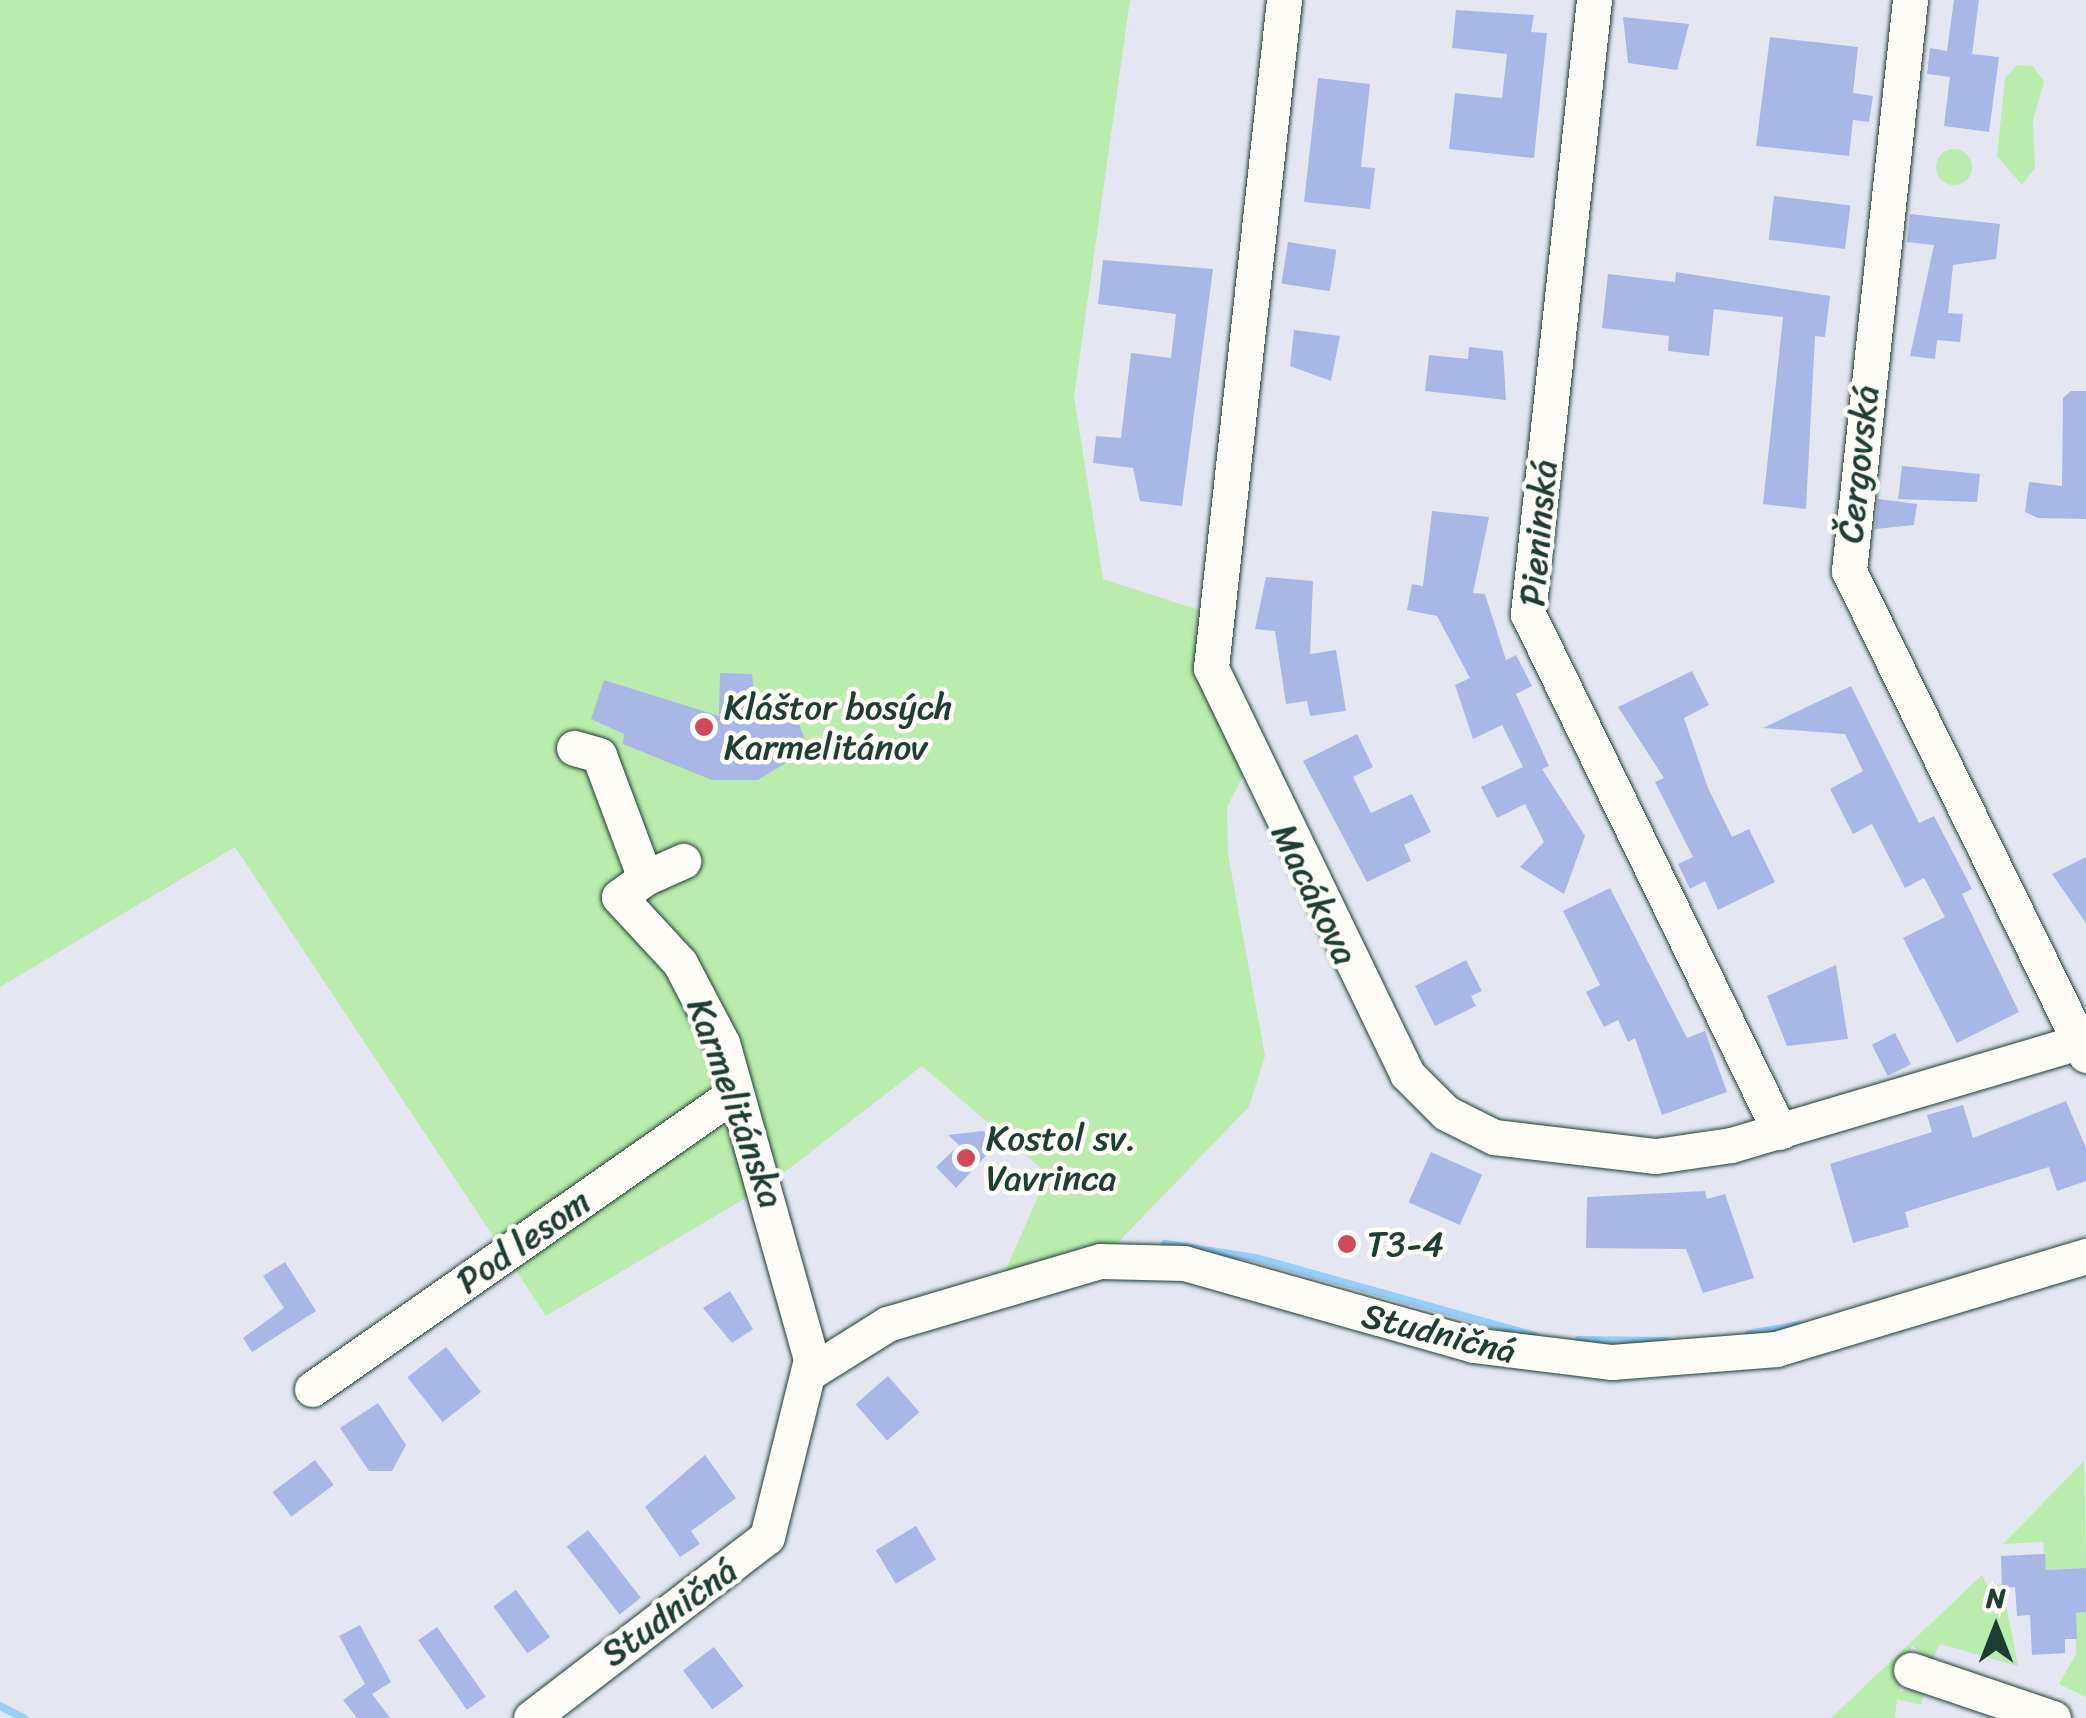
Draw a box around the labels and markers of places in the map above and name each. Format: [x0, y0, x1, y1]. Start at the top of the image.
place label: Kláštor bosých Karmelitánov [724, 686, 953, 768]
marker: Kláštor bosých Karmelitánov [693, 716, 715, 738]
place label: Kostol sv. Vavrinca [986, 1117, 1136, 1199]
marker: Kostol sv. Vavrinca [955, 1147, 977, 1169]
place label: T3-4 [1367, 1223, 1444, 1265]
marker: T3-4 [1336, 1233, 1358, 1255]

